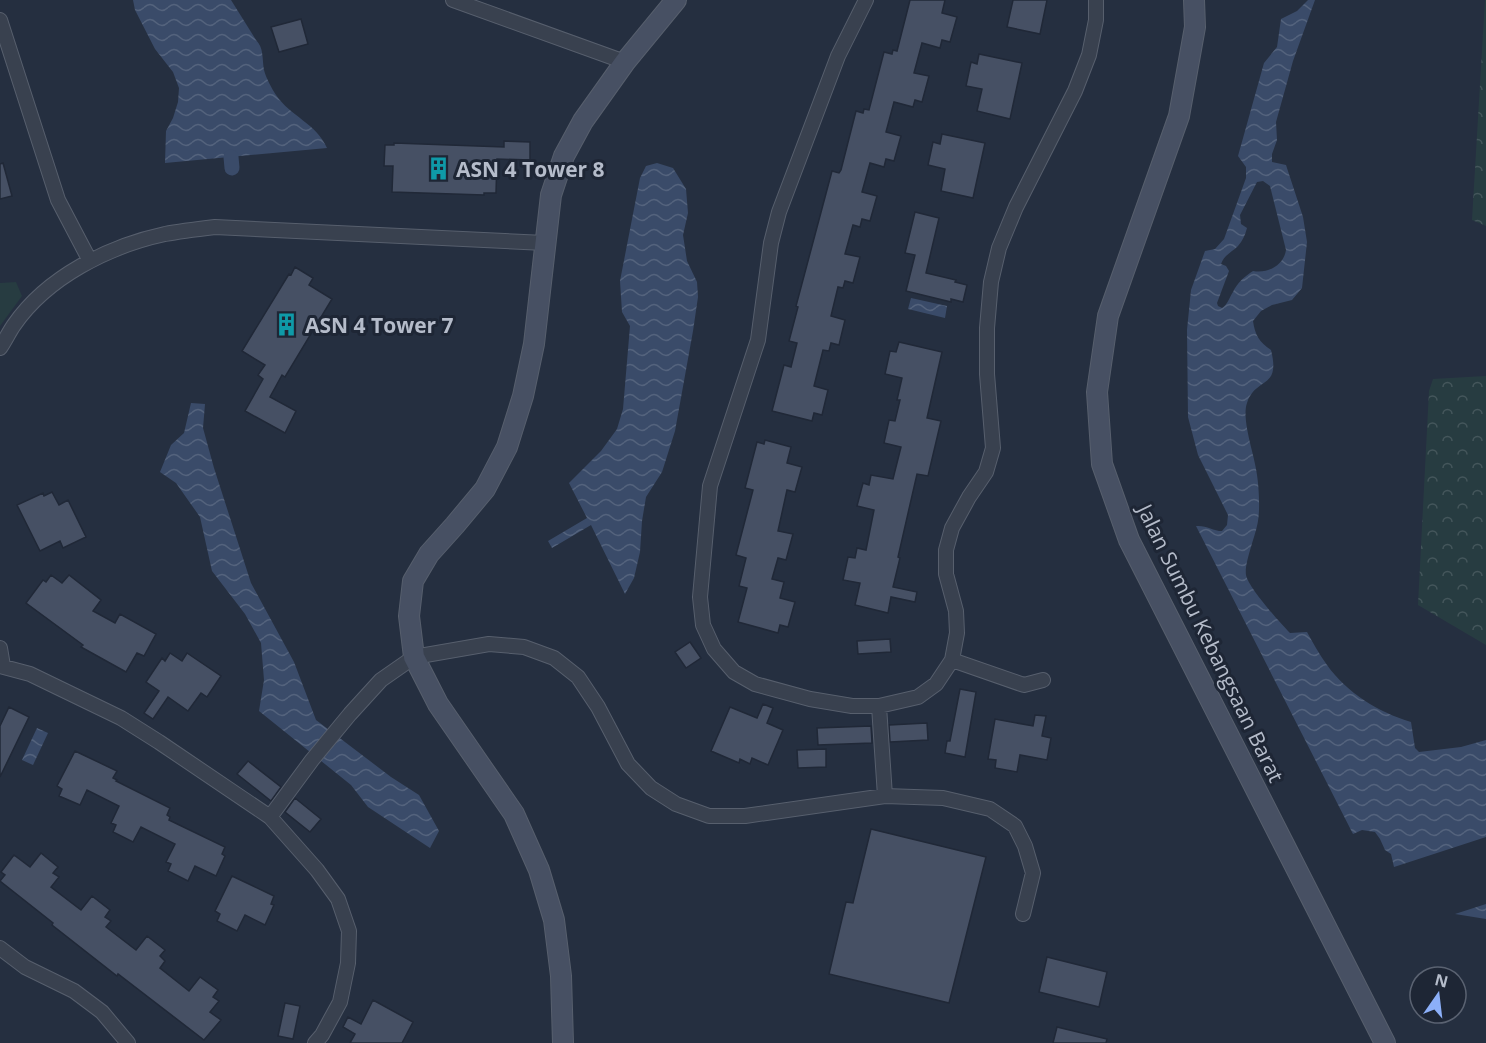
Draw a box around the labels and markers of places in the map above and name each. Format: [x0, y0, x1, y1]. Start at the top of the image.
place label: ASN 4 Tower 8 [456, 155, 605, 183]
building icon: ASN 4 Tower 8 [425, 156, 451, 182]
place label: ASN 4 Tower 7 [305, 311, 454, 339]
building icon: ASN 4 Tower 7 [274, 312, 300, 338]

